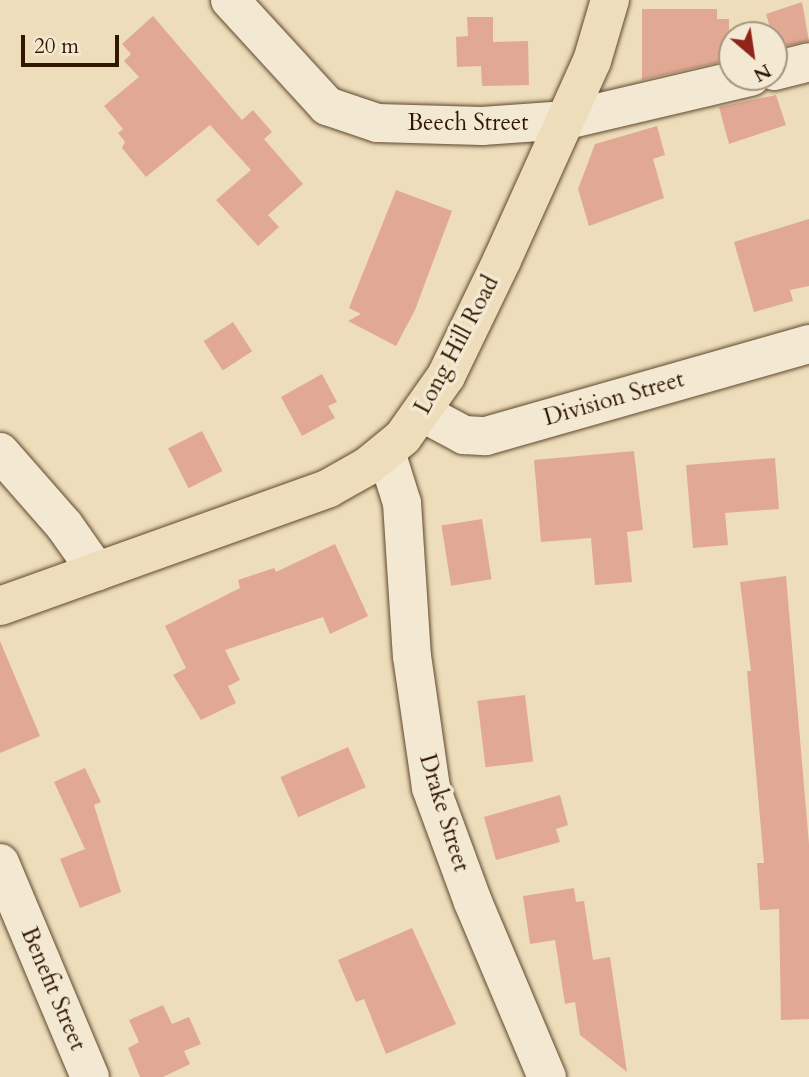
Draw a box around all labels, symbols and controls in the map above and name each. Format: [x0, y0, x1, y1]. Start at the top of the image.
scale bar [24, 21, 122, 65]
north arrow [718, 21, 788, 91]
text: 20 m [34, 32, 79, 61]
text: N [749, 57, 776, 88]
street label: Beech Street [407, 109, 529, 137]
street label: Long Hill Road [409, 271, 505, 419]
street label: Division Street [541, 366, 687, 432]
street label: Drake Street [413, 751, 475, 875]
street label: Benefit Street [15, 923, 91, 1055]

